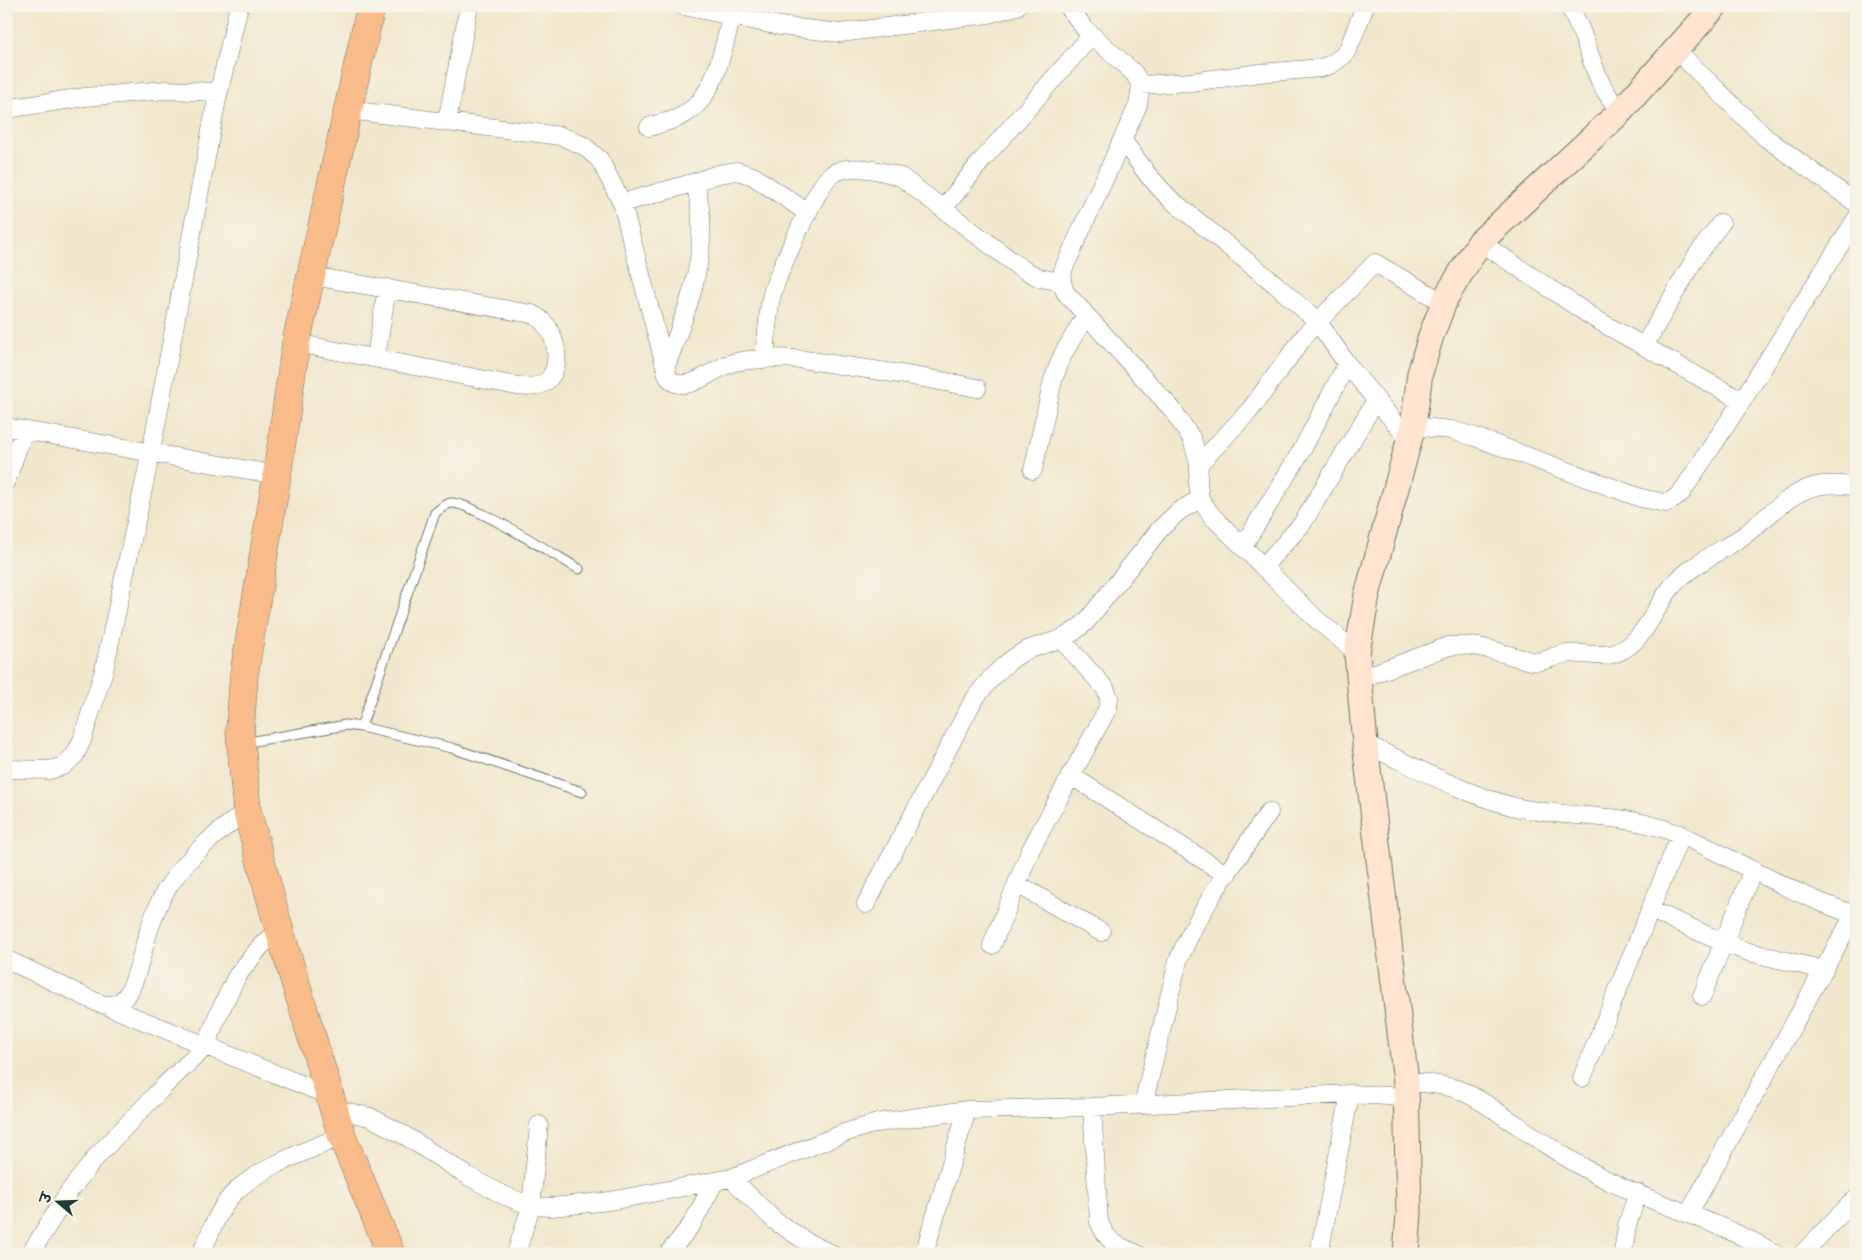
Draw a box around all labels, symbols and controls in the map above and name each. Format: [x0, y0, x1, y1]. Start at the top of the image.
north arrow [32, 1178, 82, 1228]
text: उ [34, 1189, 56, 1207]

